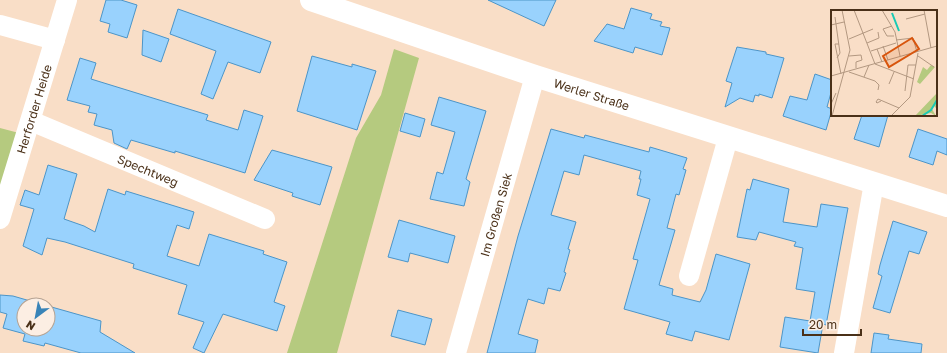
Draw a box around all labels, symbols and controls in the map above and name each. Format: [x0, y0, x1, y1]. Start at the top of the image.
inset map [831, 10, 937, 116]
street label: Herforder Heide [13, 62, 54, 156]
street label: Werler Straße [552, 75, 631, 113]
street label: Spechtweg [115, 151, 181, 189]
street label: Im Großen Siek [476, 171, 515, 258]
north arrow [16, 297, 56, 337]
scale bar [803, 311, 861, 337]
text: 20 m [809, 317, 837, 332]
text: N [23, 318, 37, 334]

